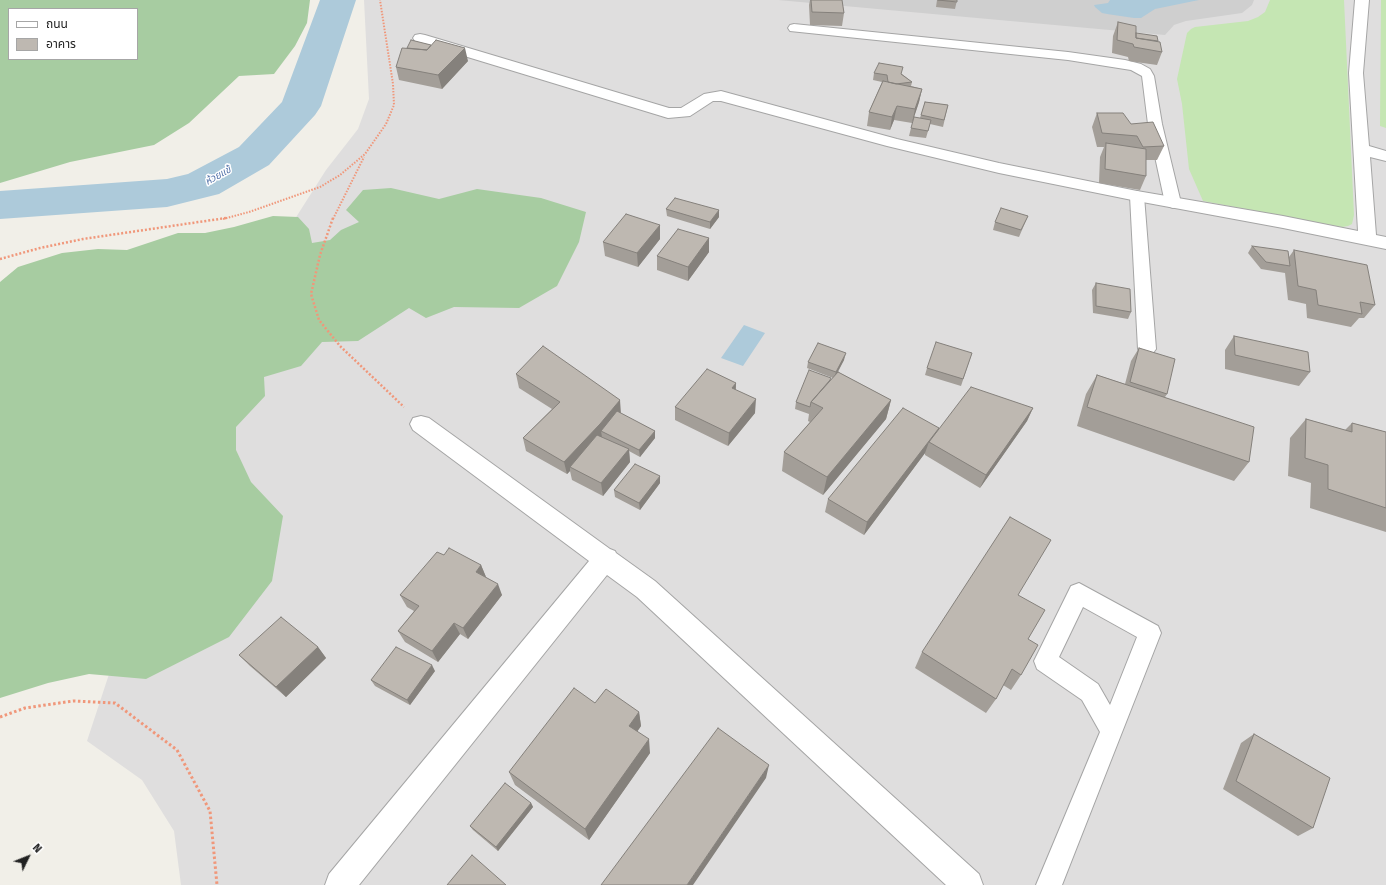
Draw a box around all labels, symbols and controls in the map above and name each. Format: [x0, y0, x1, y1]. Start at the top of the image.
legend [8, 8, 138, 60]
text: ถนน [46, 17, 68, 31]
text: อาคาร [46, 37, 76, 51]
water label: ห้วยแข้ [203, 164, 233, 188]
north arrow [8, 837, 48, 877]
text: N [30, 841, 44, 856]

